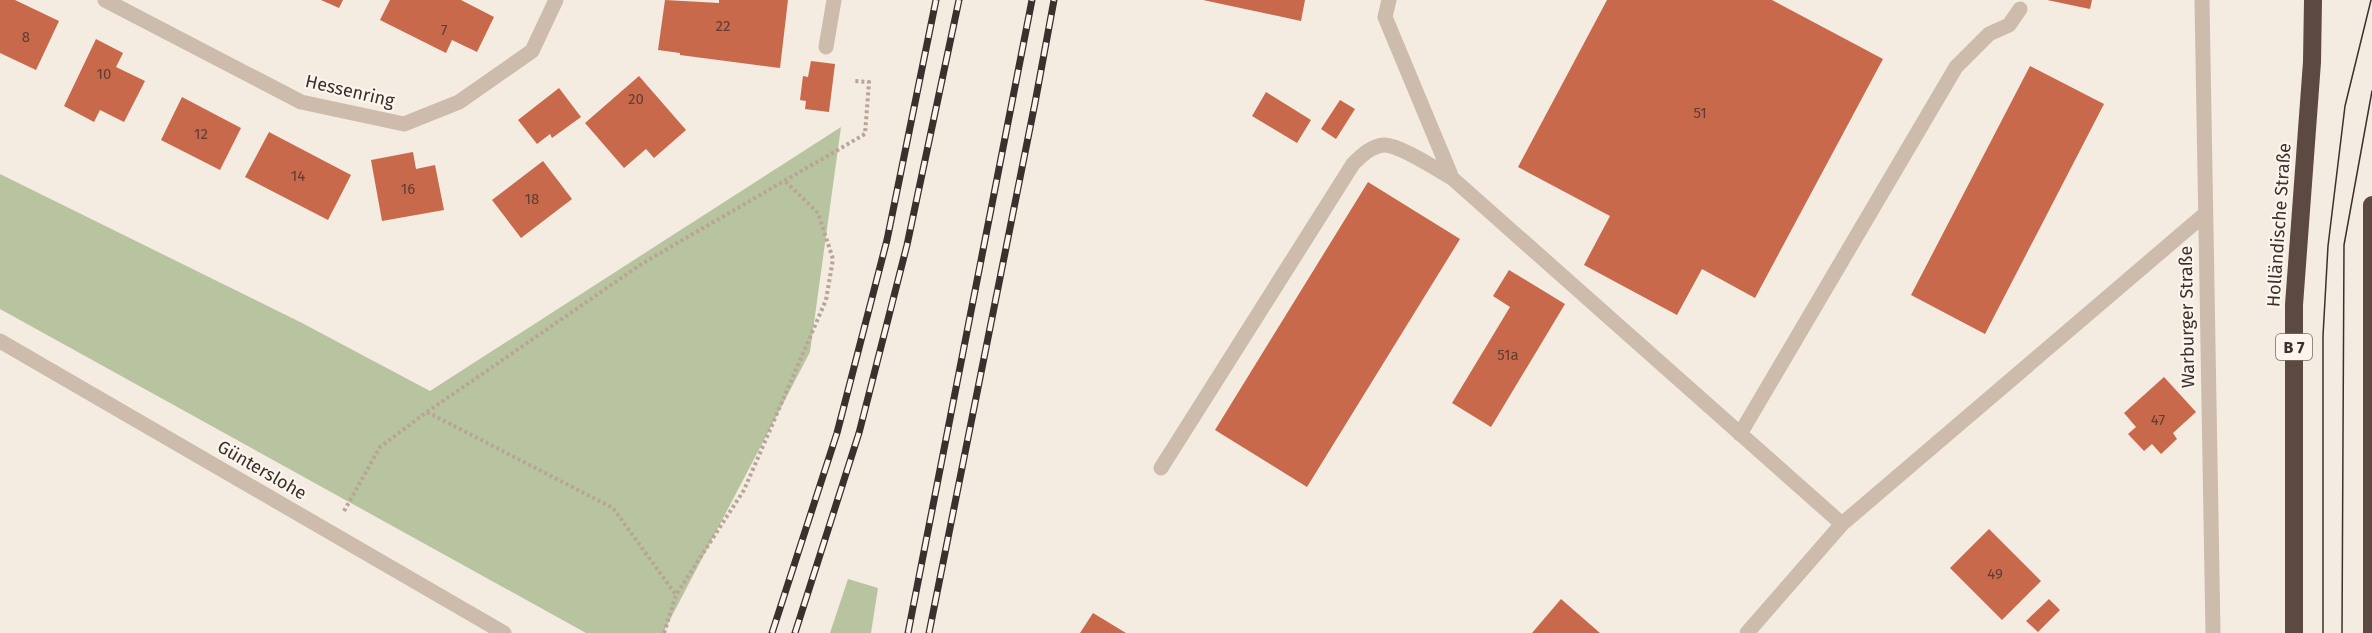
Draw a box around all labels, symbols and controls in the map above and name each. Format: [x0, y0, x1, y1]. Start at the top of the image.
house number: 22 [716, 17, 730, 35]
house number: 7 [441, 21, 448, 39]
house number: 8 [22, 28, 30, 46]
house number: 10 [97, 65, 111, 83]
street label: Hessenring [303, 70, 397, 112]
house number: 20 [628, 90, 644, 108]
house number: 51 [1693, 104, 1707, 122]
house number: 12 [194, 125, 208, 143]
street label: Holländische Straße [2262, 142, 2296, 308]
house number: 14 [291, 167, 305, 185]
house number: 16 [401, 180, 415, 198]
house number: 18 [525, 190, 539, 208]
street label: Warburger Straße [2175, 246, 2199, 388]
road number: B 7 [2276, 334, 2312, 360]
house number: 51a [1497, 346, 1519, 364]
house number: 47 [2151, 411, 2165, 429]
street label: Günterslohe [213, 436, 311, 504]
house number: 49 [1987, 565, 2003, 583]

